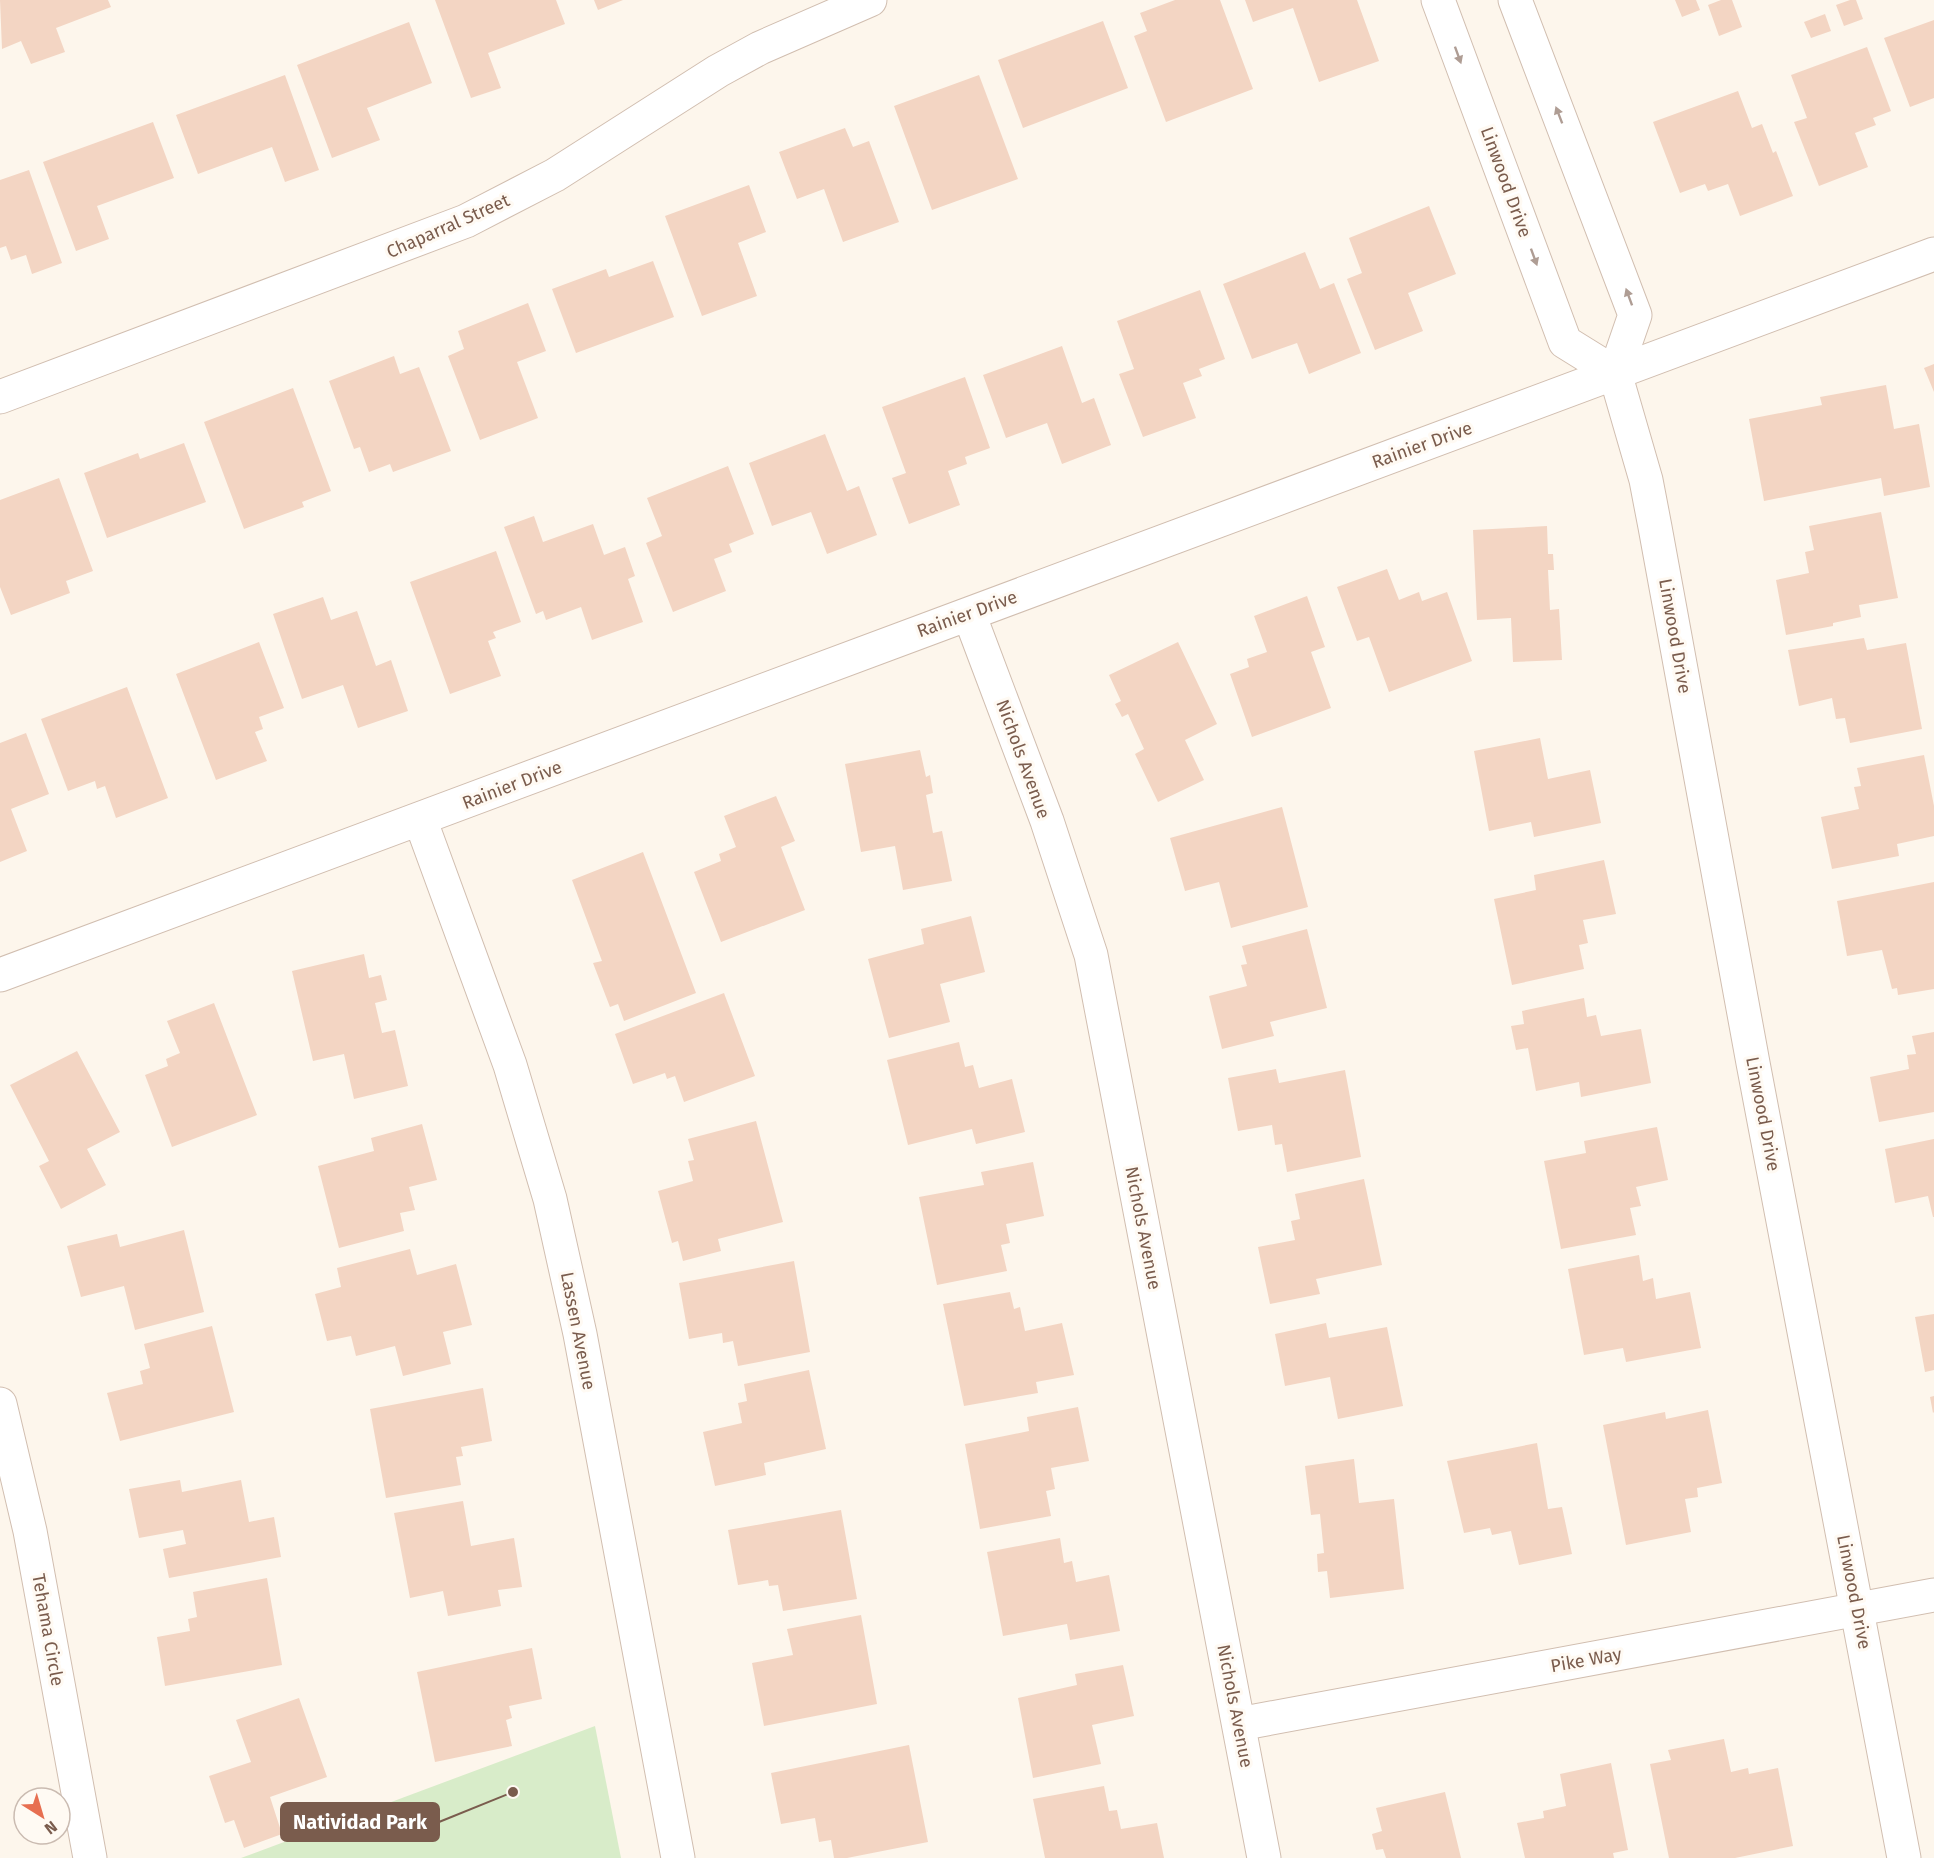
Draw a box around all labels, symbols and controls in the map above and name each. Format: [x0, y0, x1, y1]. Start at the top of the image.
one-way arrow [1454, 46, 1464, 64]
one-way arrow [1554, 106, 1563, 124]
street label: Linwood Drive [1476, 124, 1536, 240]
street label: Chaparral Street [383, 189, 513, 263]
one-way arrow [1529, 248, 1539, 266]
one-way arrow [1623, 288, 1633, 306]
street label: Rainier Drive [1369, 417, 1475, 473]
street label: Linwood Drive [1654, 577, 1696, 695]
street label: Rainier Drive [914, 586, 1020, 642]
street label: Nichols Avenue [991, 696, 1055, 822]
street label: Rainier Drive [459, 756, 565, 814]
street label: Linwood Drive [1741, 1055, 1785, 1173]
street label: Nichols Avenue [1120, 1164, 1166, 1292]
street label: Lassen Avenue [556, 1270, 600, 1392]
street label: Linwood Drive [1832, 1533, 1876, 1651]
street label: Tehama Circle [27, 1572, 69, 1688]
street label: Nichols Avenue [1212, 1642, 1258, 1770]
street label: Pike Way [1549, 1643, 1623, 1677]
north arrow [12, 1786, 72, 1846]
callout: Natividad Park [281, 1803, 439, 1841]
text: Natividad Park [293, 1810, 428, 1834]
text: N [41, 1817, 61, 1838]

